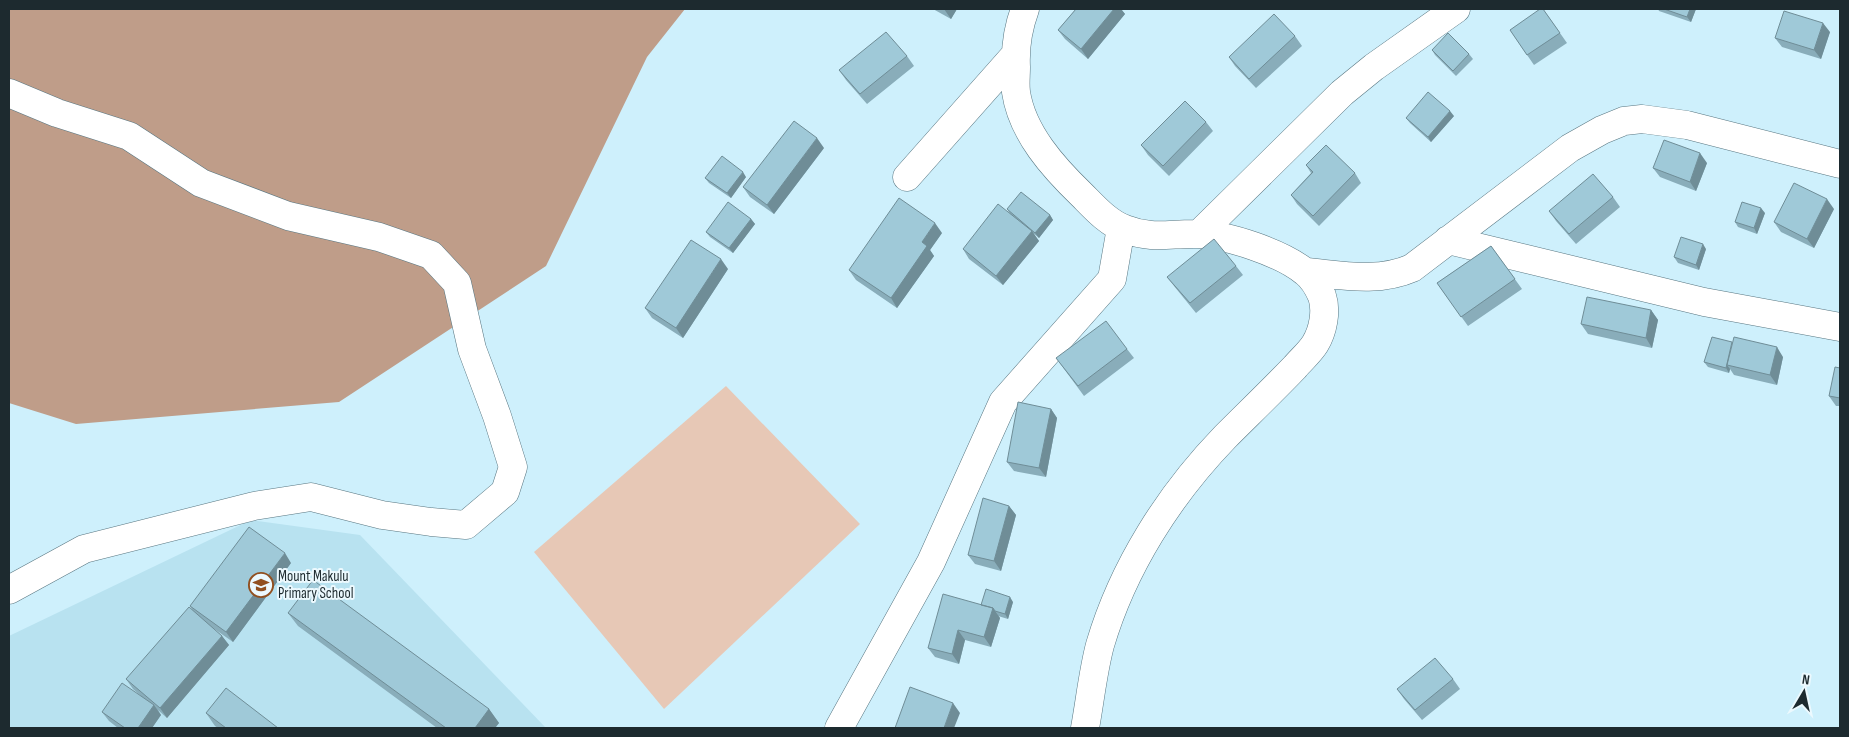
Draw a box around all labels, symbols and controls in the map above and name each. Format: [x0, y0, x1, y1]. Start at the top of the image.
place label: Mount Makulu Primary School [278, 567, 354, 603]
school or university icon: Mount Makulu Primary School [248, 572, 274, 598]
north arrow [1779, 667, 1829, 717]
text: N [1801, 671, 1811, 689]

